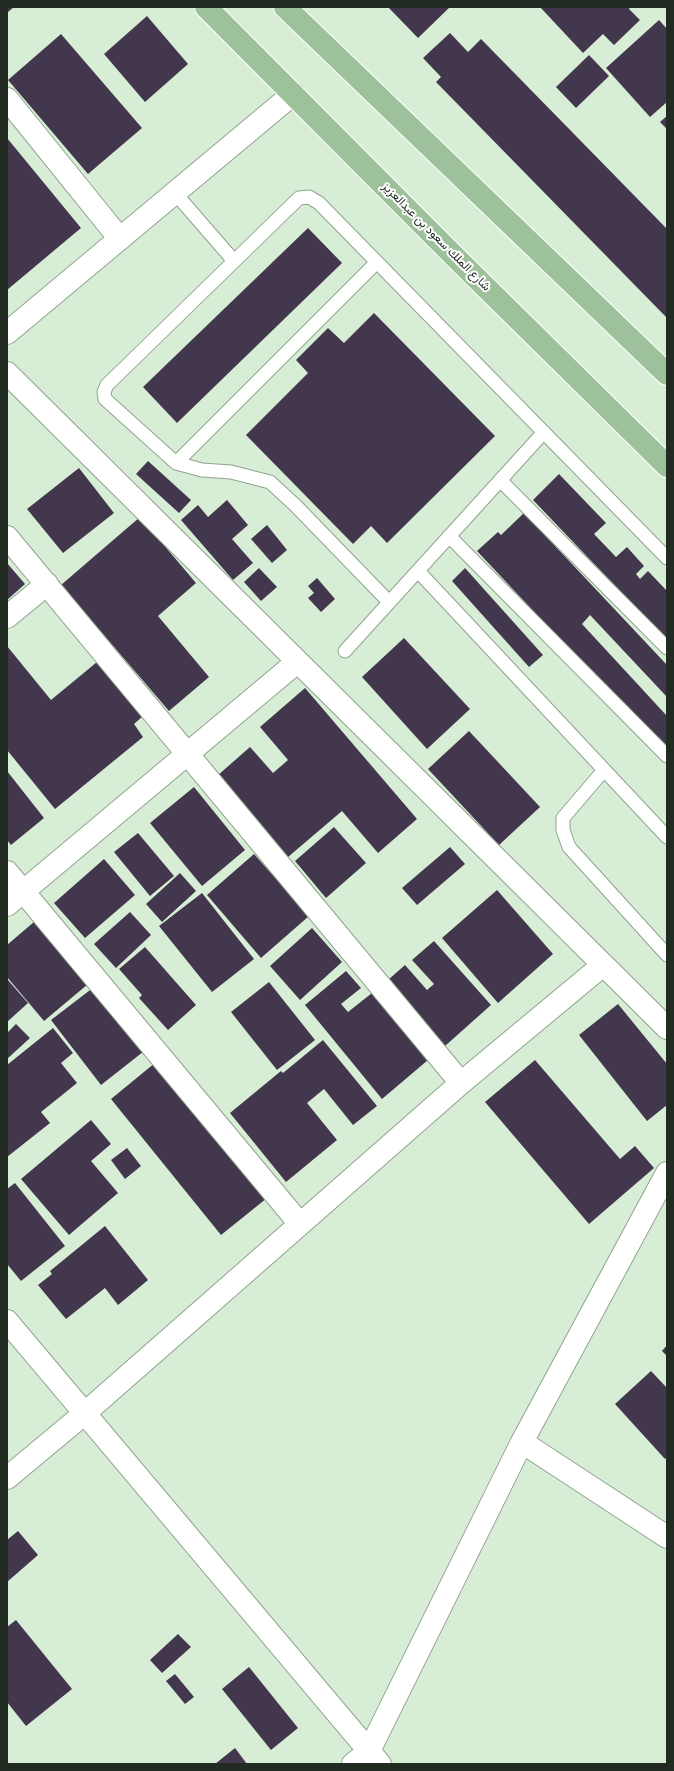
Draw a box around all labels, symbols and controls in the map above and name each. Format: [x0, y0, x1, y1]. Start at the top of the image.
street label: شارع الملك سعود بن عبدالعزيز [379, 180, 493, 294]

